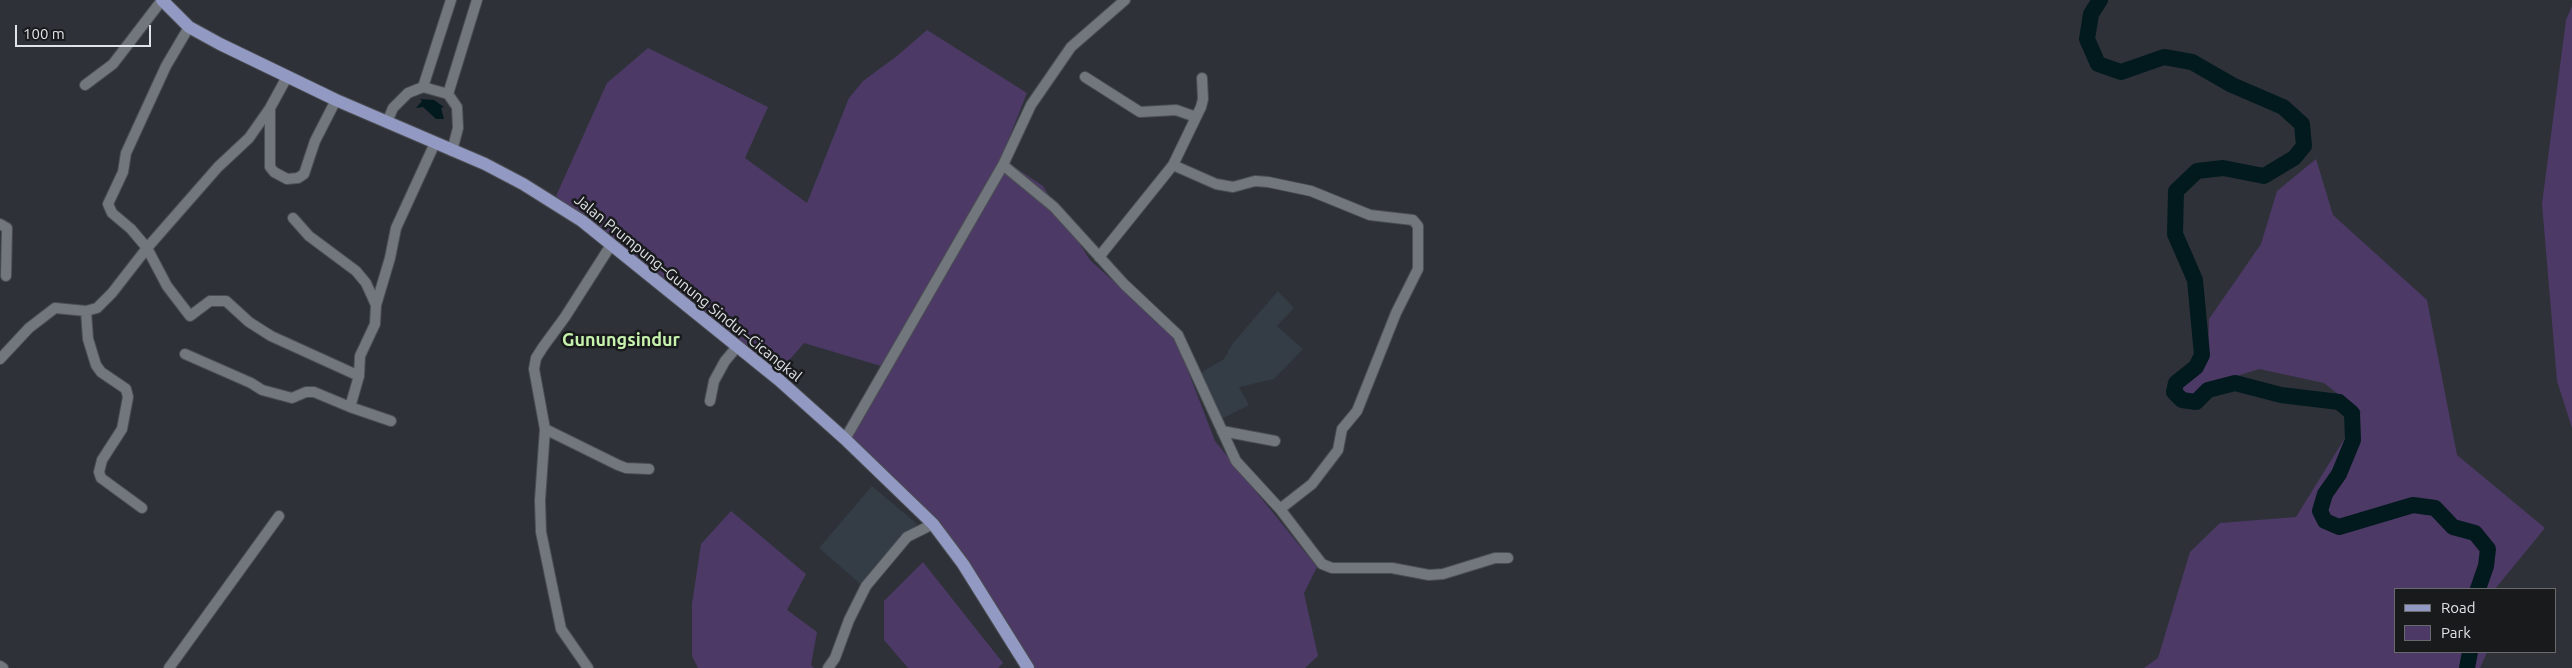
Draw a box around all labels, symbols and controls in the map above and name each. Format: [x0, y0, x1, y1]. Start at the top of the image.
scale bar [18, 15, 154, 47]
text: 100 m [23, 25, 65, 42]
street label: Jalan Prumpung–Gunung Sindur–Cicangkal [571, 191, 805, 385]
district label: Gunungsindur [562, 329, 680, 351]
legend [2394, 588, 2557, 653]
text: Road [2441, 599, 2476, 616]
text: Park [2441, 624, 2471, 641]

